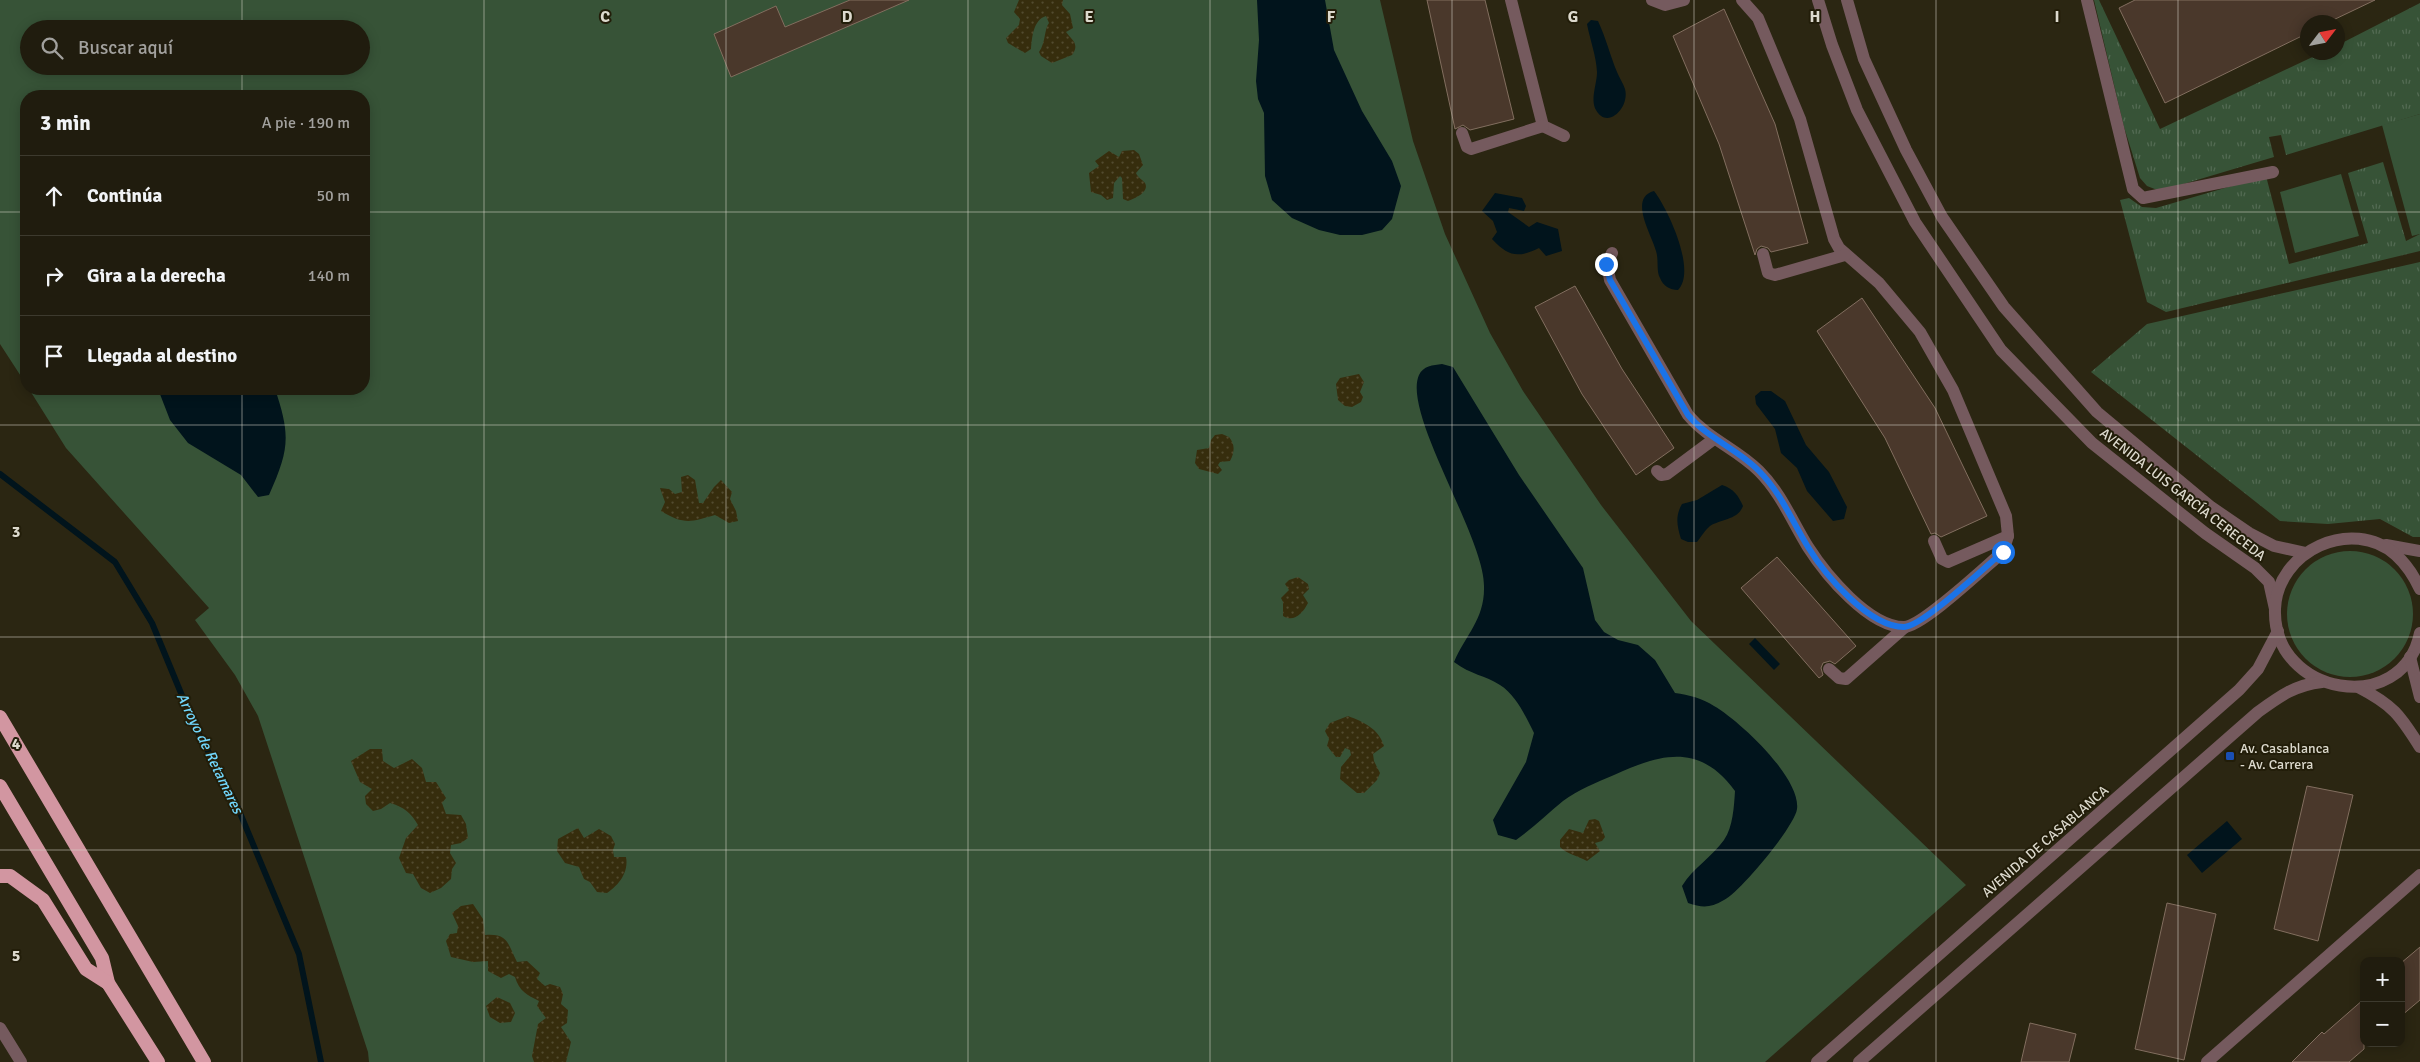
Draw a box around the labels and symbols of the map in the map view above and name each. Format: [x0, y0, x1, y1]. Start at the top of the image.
text: C [600, 7, 610, 27]
text: D [842, 7, 853, 27]
text: E [1084, 7, 1094, 27]
text: F [1327, 7, 1336, 27]
text: G [1568, 7, 1578, 27]
text: H [1810, 7, 1820, 27]
text: I [2054, 7, 2060, 27]
north arrow [2300, 15, 2345, 60]
route end [1595, 253, 1618, 276]
street label: AVENIDA LUIS GARCÍA CERECEDA [2096, 424, 2269, 565]
text: 3 [12, 522, 20, 542]
route start [1992, 541, 2015, 564]
water label: Arroyo de Retamares [173, 690, 248, 818]
text: 4 [12, 734, 21, 754]
place label: Av. Casablanca - Av. Carrera [2240, 740, 2329, 773]
marker: Av. Casablanca - Av. Carrera [2224, 750, 2236, 762]
street label: AVENIDA DE CASABLANCA [1979, 782, 2112, 901]
text: 5 [12, 946, 20, 966]

